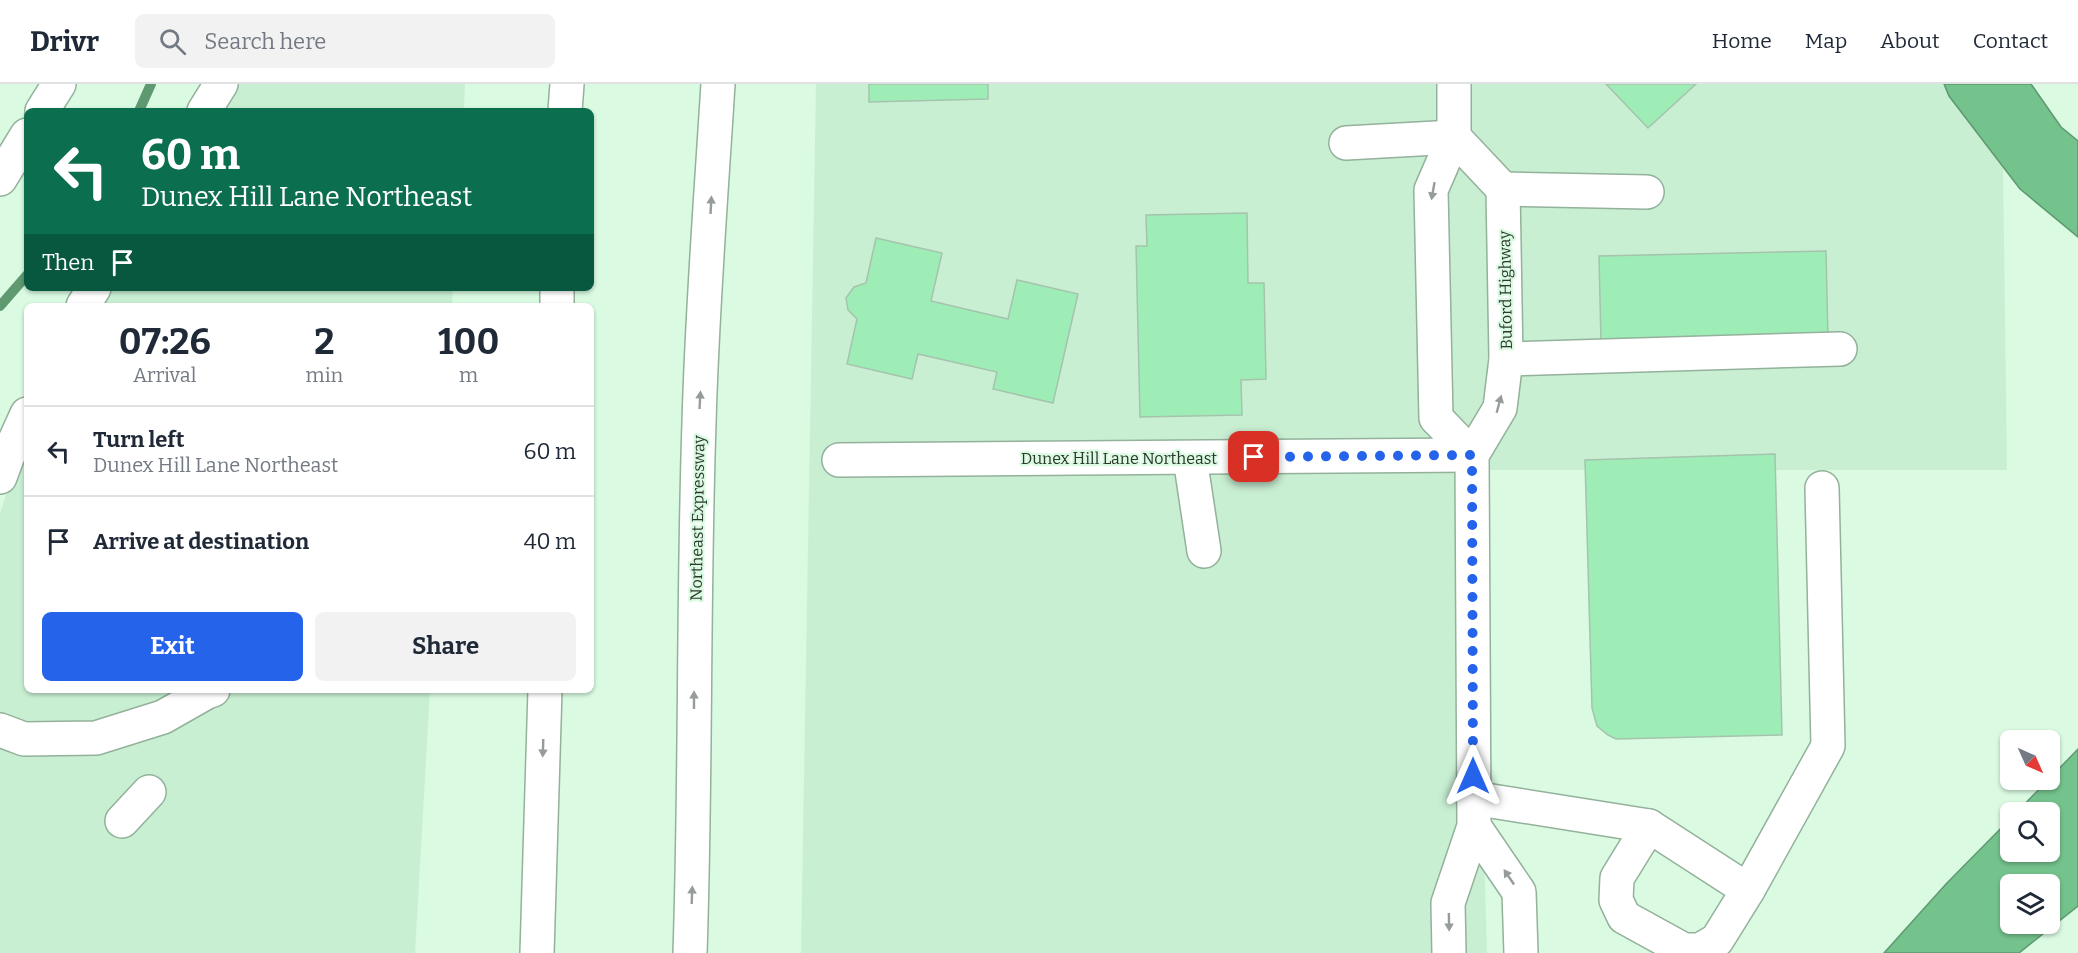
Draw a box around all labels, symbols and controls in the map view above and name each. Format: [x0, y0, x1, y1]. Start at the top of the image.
search box [135, 14, 555, 68]
text: Drivr [30, 25, 99, 58]
icon: search [156, 25, 189, 58]
text: Search here [204, 28, 326, 55]
text: Home [1712, 28, 1772, 54]
text: Map [1805, 28, 1847, 54]
text: About [1880, 28, 1940, 54]
text: Contact [1973, 28, 2048, 54]
text: 60 m [141, 130, 240, 180]
icon: left [42, 132, 120, 210]
text: Dunex Hill Lane Northeast [141, 181, 472, 213]
one-way arrow [1429, 182, 1438, 201]
one-way arrow [706, 195, 715, 214]
street label: Buford Highway [1495, 230, 1516, 350]
icon: arrive [106, 246, 139, 279]
text: Then [42, 249, 94, 276]
text: 07:26 [119, 320, 211, 364]
text: 2 [314, 320, 335, 364]
text: 100 [438, 320, 499, 364]
text: Arrival [133, 363, 196, 387]
text: min [306, 363, 343, 387]
text: m [459, 363, 478, 387]
one-way arrow [695, 390, 704, 409]
one-way arrow [1495, 395, 1504, 413]
text: Turn left [93, 426, 185, 453]
pin [1228, 431, 1279, 482]
street label: Northeast Expressway [687, 434, 708, 601]
icon: left [42, 435, 75, 468]
text: 60 m [524, 438, 576, 465]
icon: arrive [1237, 440, 1270, 473]
street label: Dunex Hill Lane Northeast [1021, 449, 1217, 468]
text: Dunex Hill Lane Northeast [93, 453, 338, 477]
icon: arrive [42, 525, 75, 558]
text: Arrive at destination [93, 528, 309, 555]
text: 40 m [524, 528, 576, 555]
button: Exit [42, 612, 303, 681]
button: Share [315, 612, 576, 681]
one-way arrow [689, 690, 699, 709]
north arrow [2000, 730, 2060, 790]
map controls [2000, 730, 2060, 934]
one-way arrow [538, 739, 548, 758]
position arrow [1441, 744, 1505, 808]
button: search [2000, 802, 2060, 862]
one-way arrow [1503, 869, 1515, 885]
button: layers [2000, 874, 2060, 934]
one-way arrow [687, 885, 697, 904]
one-way arrow [1444, 912, 1453, 931]

